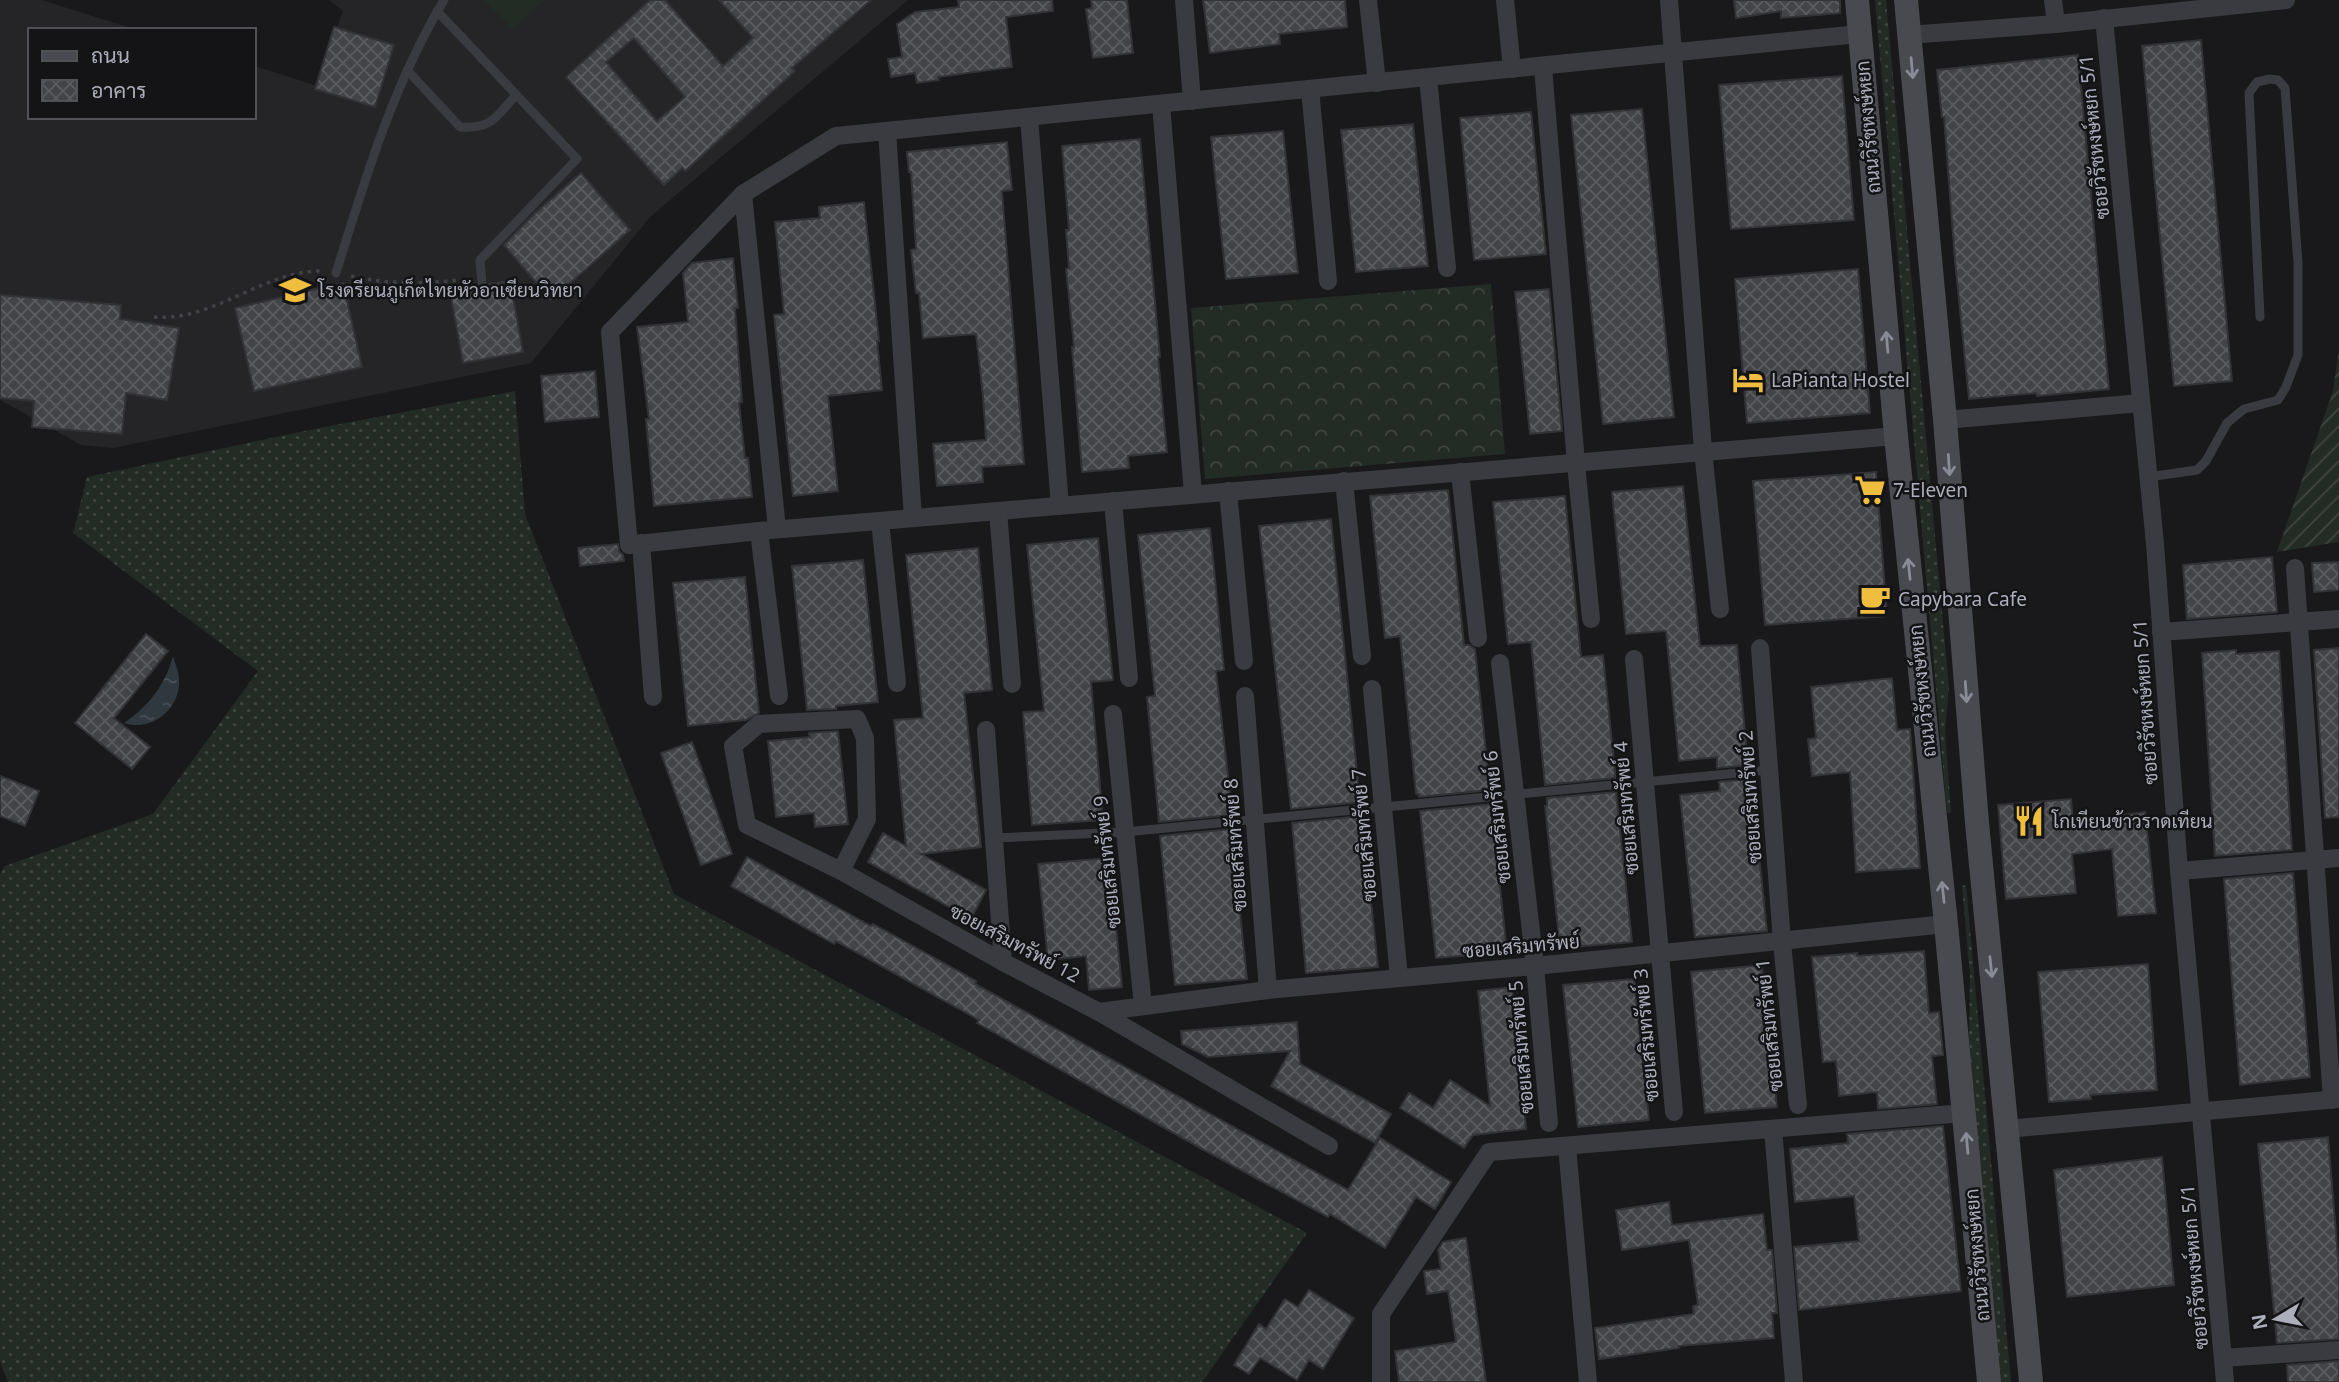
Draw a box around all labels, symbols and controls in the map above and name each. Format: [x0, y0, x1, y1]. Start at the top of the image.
legend [28, 28, 256, 119]
text: ถนน [91, 41, 130, 69]
street label: ซอยวิรัชหงษ์หยก 5/1 [2072, 53, 2116, 221]
one-way arrow [1905, 56, 1918, 79]
street label: ถนนวิรัชหงษ์หยก [1849, 60, 1887, 194]
text: อาคาร [91, 76, 147, 104]
school or university icon: โรงดรียนภูเก็ตไทยหัวอาเซียนวิทยา [278, 273, 312, 307]
place label: โรงดรียนภูเก็ตไทยหัวอาเซียนวิทยา [317, 277, 582, 304]
one-way arrow [1880, 331, 1893, 354]
hotel icon: LaPianta Hostel [1731, 363, 1765, 397]
place label: LaPianta Hostel [1771, 367, 1910, 393]
one-way arrow [1943, 453, 1956, 476]
supermarket icon: 7-Eleven [1853, 473, 1887, 507]
place label: 7-Eleven [1893, 477, 1968, 503]
one-way arrow [1902, 558, 1915, 580]
cafe icon: Capybara Cafe [1858, 582, 1892, 616]
place label: Capybara Cafe [1898, 586, 2027, 612]
street label: ซอยวิรัชหงษ์หยก 5/1 [2126, 619, 2164, 785]
street label: ถนนวิรัชหงษ์หยก [1902, 623, 1942, 759]
one-way arrow [1960, 680, 1973, 703]
street label: ซอยเสริมทรัพย์ 2 [1732, 729, 1768, 865]
street label: ซอยเสริมทรัพย์ 4 [1607, 740, 1645, 876]
street label: ซอยเสริมทรัพย์ 6 [1477, 749, 1517, 885]
street label: ซอยเสริมทรัพย์ 7 [1345, 767, 1383, 903]
street label: ซอยเสริมทรัพย์ 8 [1217, 777, 1253, 913]
street label: ซอยเสริมทรัพย์ 9 [1087, 794, 1127, 930]
restaurant icon: โกเทียนข้าวราดเทียน [2012, 804, 2046, 838]
place label: โกเทียนข้าวราดเทียน [2051, 808, 2213, 834]
one-way arrow [1936, 882, 1949, 904]
street label: ซอยเสริมทรัพย์ 12 [945, 898, 1085, 988]
street label: ซอยเสริมทรัพย์ [1461, 928, 1581, 964]
one-way arrow [1985, 956, 1998, 978]
street label: ซอยเสริมทรัพย์ 1 [1749, 957, 1789, 1093]
street label: ซอยเสริมทรัพย์ 3 [1627, 967, 1665, 1103]
street label: ซอยเสริมทรัพย์ 5 [1502, 979, 1540, 1115]
one-way arrow [1960, 1132, 1973, 1155]
street label: ซอยวิรัชหงษ์หยก 5/1 [2174, 1183, 2214, 1351]
street label: ถนนวิรัชหงษ์หยก [1958, 1188, 1996, 1322]
north arrow [2241, 1284, 2311, 1354]
text: N [2245, 1312, 2273, 1332]

